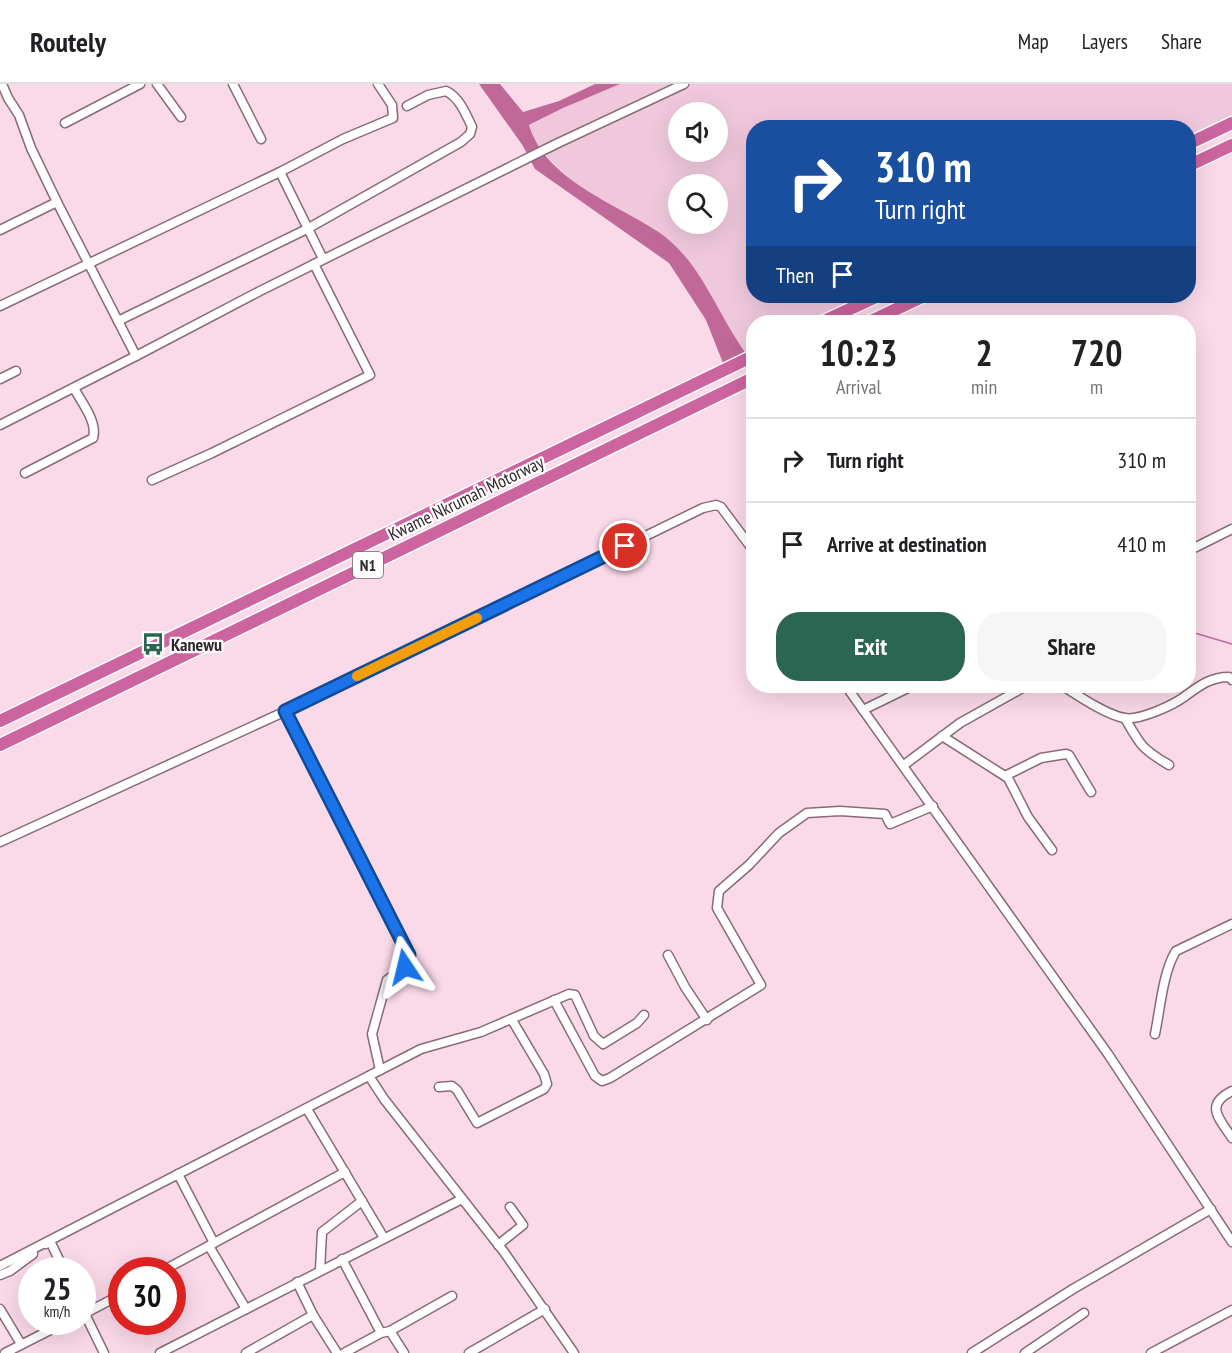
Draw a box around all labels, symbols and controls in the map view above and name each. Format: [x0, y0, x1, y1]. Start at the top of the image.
text: Routely [30, 23, 106, 60]
text: Map [1018, 28, 1049, 55]
text: Layers [1082, 28, 1128, 55]
text: Share [1161, 28, 1202, 55]
map controls [668, 102, 728, 234]
button: sound [668, 102, 728, 162]
text: 310 m [875, 139, 972, 194]
icon: right [776, 144, 854, 222]
button: search [668, 174, 728, 234]
text: Turn right [875, 192, 966, 226]
icon: arrive [826, 258, 859, 291]
text: Then [776, 261, 814, 289]
text: 10:23 [820, 329, 897, 376]
text: 2 [975, 329, 993, 376]
text: 720 [1071, 329, 1122, 376]
text: Arrival [836, 374, 881, 400]
text: min [971, 374, 997, 400]
text: m [1090, 374, 1103, 400]
icon: right [776, 444, 809, 477]
text: Turn right [827, 446, 904, 474]
text: 310 m [1117, 446, 1166, 474]
street label: Kwame Nkrumah Motorway [384, 450, 548, 546]
pin [599, 520, 650, 571]
icon: arrive [776, 528, 809, 561]
icon: arrive [608, 529, 641, 562]
text: Arrive at destination [827, 530, 987, 558]
text: 410 m [1117, 530, 1166, 558]
road number: N1 [353, 552, 383, 578]
button: Exit [776, 612, 965, 681]
button: Share [977, 612, 1166, 681]
bus stop icon: Kanewu [140, 631, 166, 657]
place label: Kanewu [171, 633, 222, 656]
position arrow [373, 935, 437, 999]
speed limit sign: 30 [108, 1257, 186, 1335]
text: 25 [43, 1269, 71, 1308]
text: km/h [44, 1302, 70, 1321]

